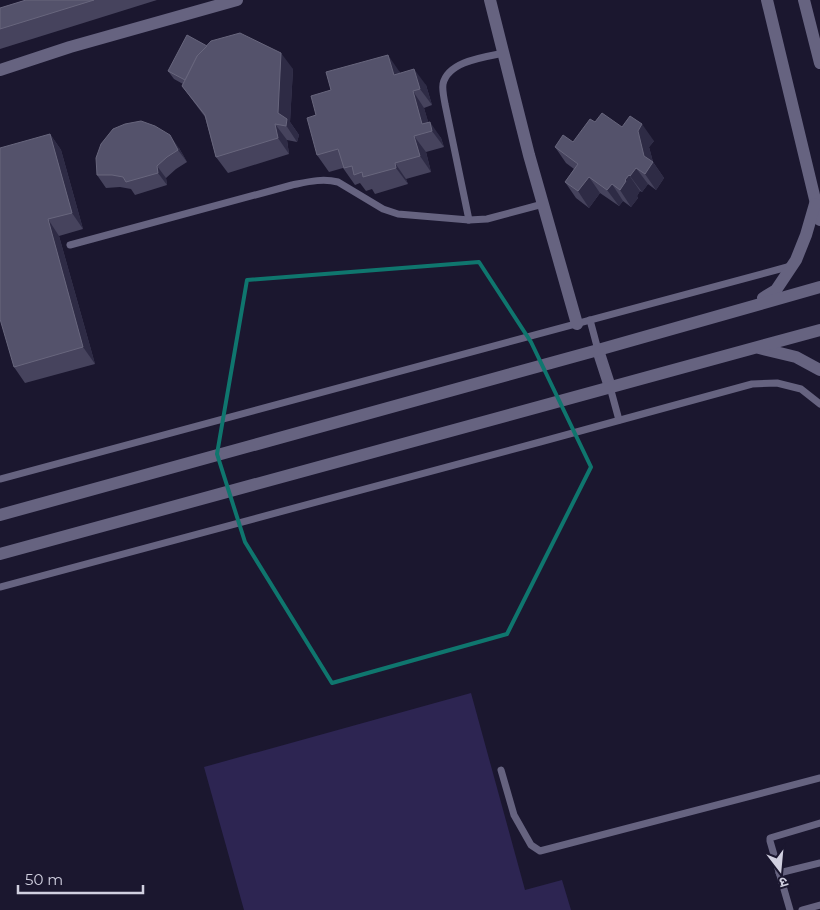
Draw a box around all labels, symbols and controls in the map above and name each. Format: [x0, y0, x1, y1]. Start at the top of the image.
north arrow [755, 845, 805, 895]
scale bar [18, 862, 142, 894]
text: 50 m [25, 870, 63, 889]
text: उ [776, 873, 790, 892]

